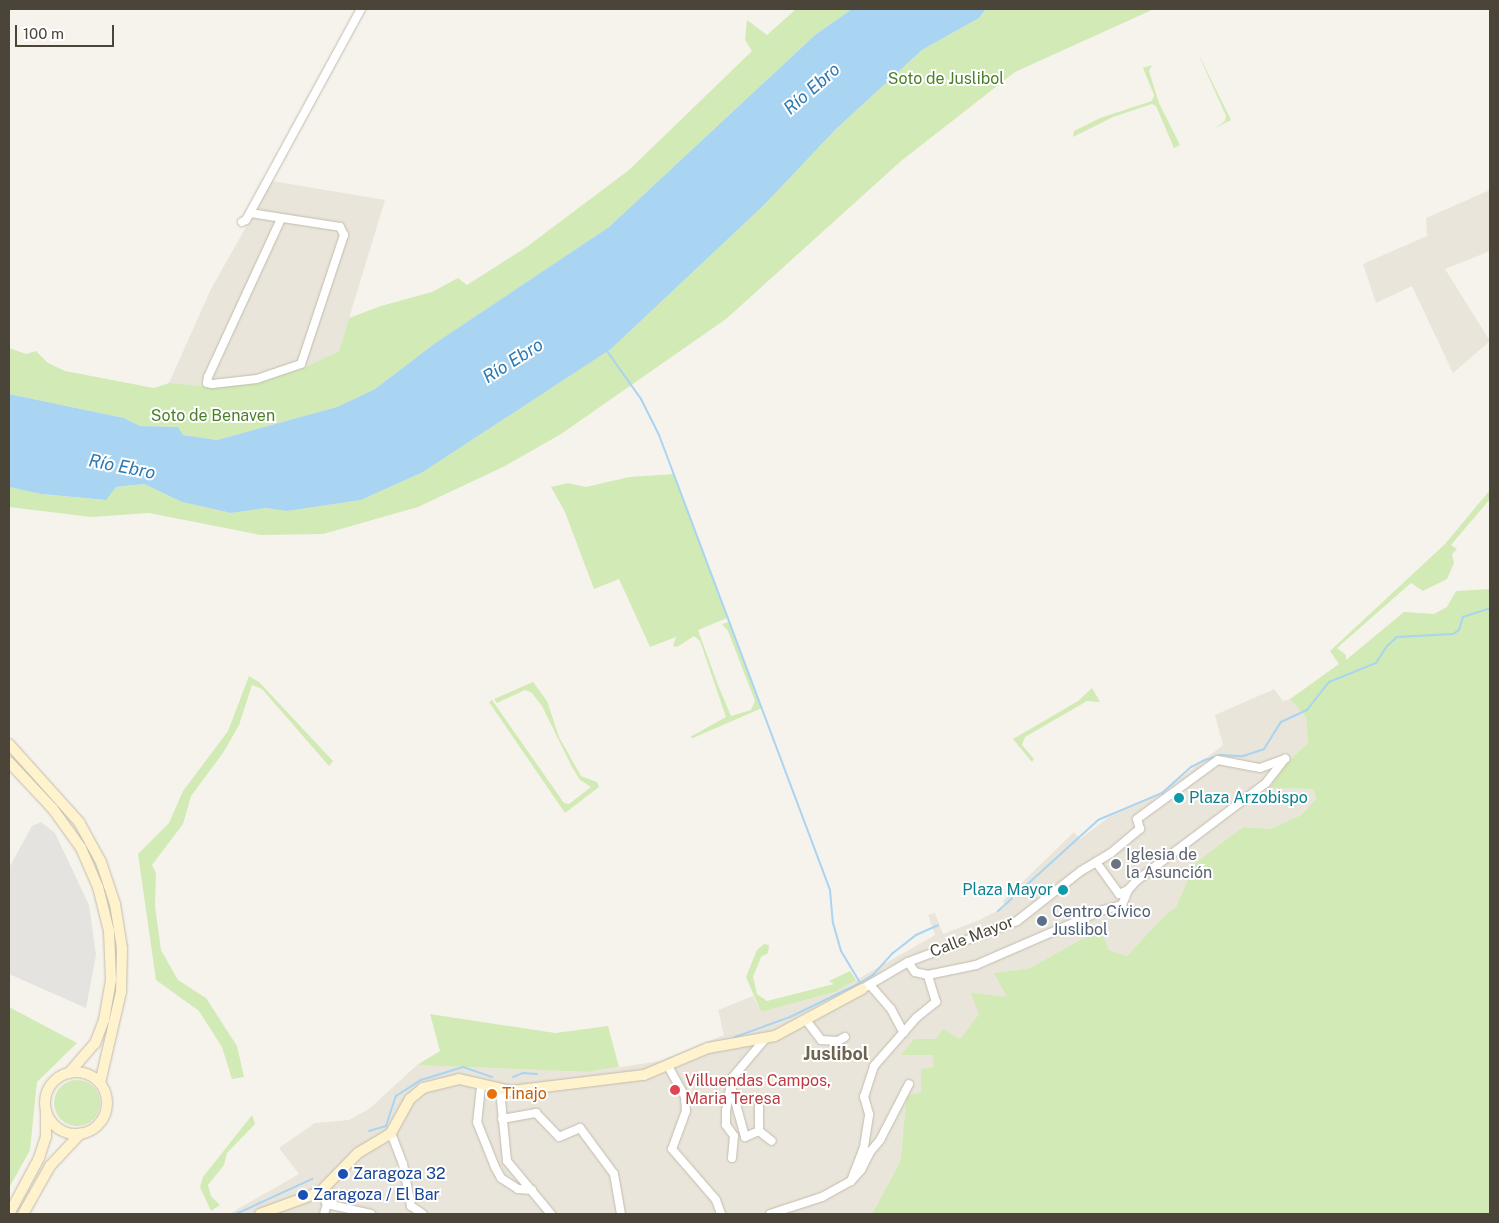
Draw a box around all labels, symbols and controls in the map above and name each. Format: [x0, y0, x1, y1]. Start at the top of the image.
scale bar [18, 15, 116, 47]
text: 100 m [23, 25, 64, 42]
water label: Río Ebro [779, 59, 845, 119]
park label: Soto de Juslibol [888, 69, 1004, 89]
water label: Río Ebro [479, 334, 547, 388]
park label: Soto de Benaven [151, 406, 275, 426]
water label: Río Ebro [87, 450, 157, 484]
place label: Plaza Arzobispo [1189, 788, 1308, 808]
marker: Plaza Arzobispo [1173, 792, 1185, 804]
place label: Iglesia de la Asunción [1126, 845, 1212, 883]
marker: Iglesia de la Asunción [1110, 858, 1122, 870]
place label: Plaza Mayor [962, 880, 1053, 900]
marker: Plaza Mayor [1057, 884, 1069, 896]
place label: Centro Cívico Juslibol [1052, 902, 1151, 940]
street label: Calle Mayor [927, 912, 1017, 962]
marker: Centro Cívico Juslibol [1036, 915, 1048, 927]
district label: Juslibol [803, 1043, 869, 1065]
place label: Villuendas Campos, Maria Teresa [685, 1071, 831, 1109]
place label: Tinajo [502, 1084, 547, 1104]
marker: Villuendas Campos, Maria Teresa [669, 1084, 681, 1096]
marker: Tinajo [486, 1088, 498, 1100]
place label: Zaragoza 32 [353, 1164, 446, 1184]
marker: Zaragoza 32 [337, 1168, 349, 1180]
place label: Zaragoza / El Bar [313, 1185, 440, 1205]
marker: Zaragoza / El Bar [297, 1189, 309, 1201]

